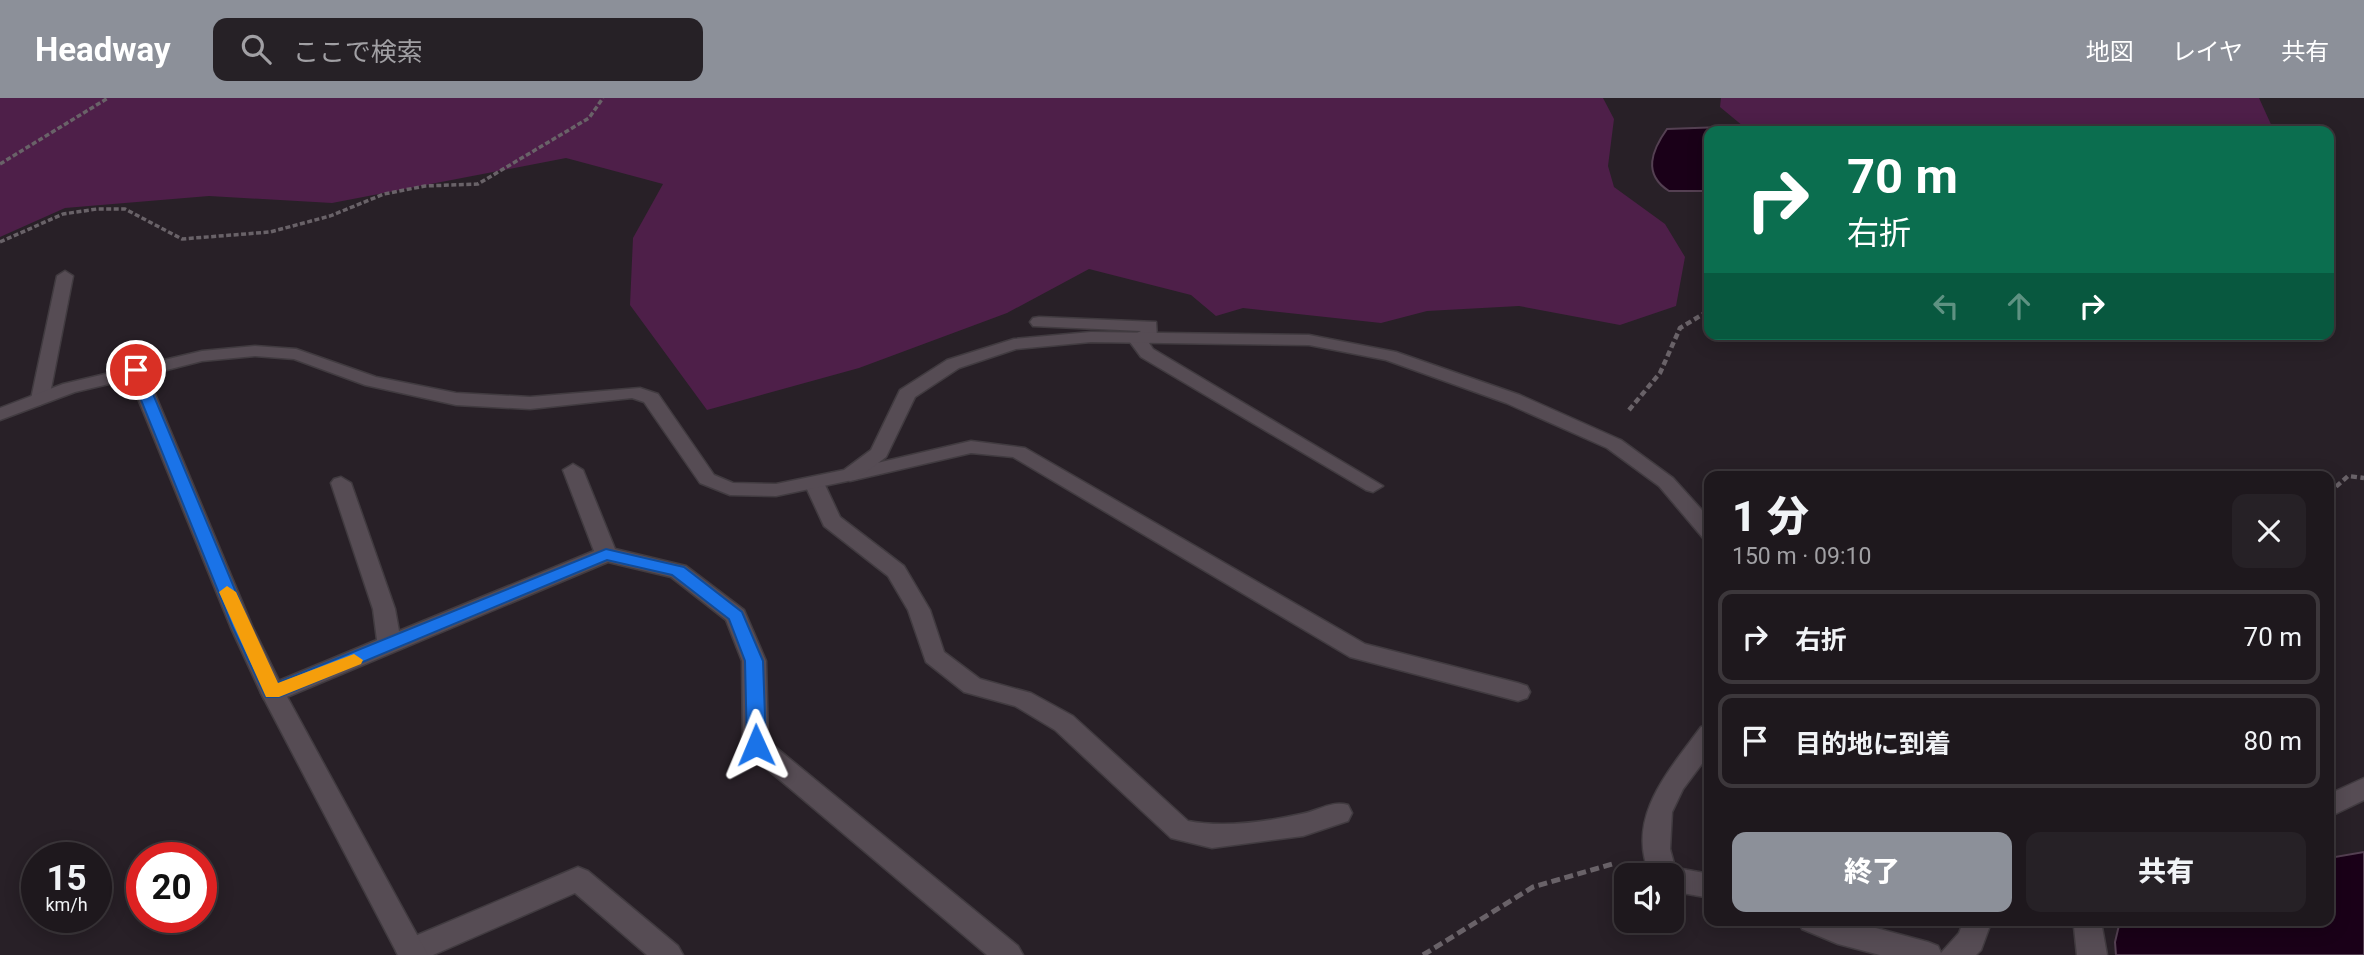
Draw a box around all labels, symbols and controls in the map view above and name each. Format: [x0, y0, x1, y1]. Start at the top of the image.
search box [213, 18, 703, 81]
text: Headway [35, 30, 171, 69]
icon: search [237, 30, 275, 68]
text: ここで検索 [293, 37, 423, 67]
text: 地図 [2086, 38, 2134, 66]
text: レイヤ [2172, 38, 2243, 66]
text: 共有 [2281, 38, 2329, 66]
text: 70 m [1847, 148, 1958, 205]
icon: right [1732, 154, 1823, 245]
text: 右折 [1847, 214, 1911, 252]
icon: left [1927, 287, 1965, 325]
icon: ahead [2000, 287, 2038, 325]
icon: right [2073, 287, 2111, 325]
pin [106, 340, 166, 400]
icon: arrive [117, 351, 155, 389]
text: 1 分 [1732, 492, 1809, 541]
button: close [2232, 494, 2306, 568]
text: 150 m · 09:10 [1732, 543, 1871, 570]
icon: right [1736, 618, 1774, 656]
text: 70 m [2244, 622, 2302, 652]
text: 右折 [1795, 625, 1847, 655]
position arrow [719, 708, 793, 782]
icon: arrive [1736, 722, 1774, 760]
text: 80 m [2244, 726, 2302, 756]
text: 目的地に到着 [1795, 729, 1951, 759]
button: 終了 [1732, 832, 2012, 912]
button: 共有 [2026, 832, 2306, 912]
speed limit sign: 20 [126, 842, 217, 933]
text: 15 [46, 858, 87, 899]
map controls [1614, 863, 1684, 933]
button: sound [1614, 863, 1684, 933]
text: km/h [45, 894, 88, 915]

